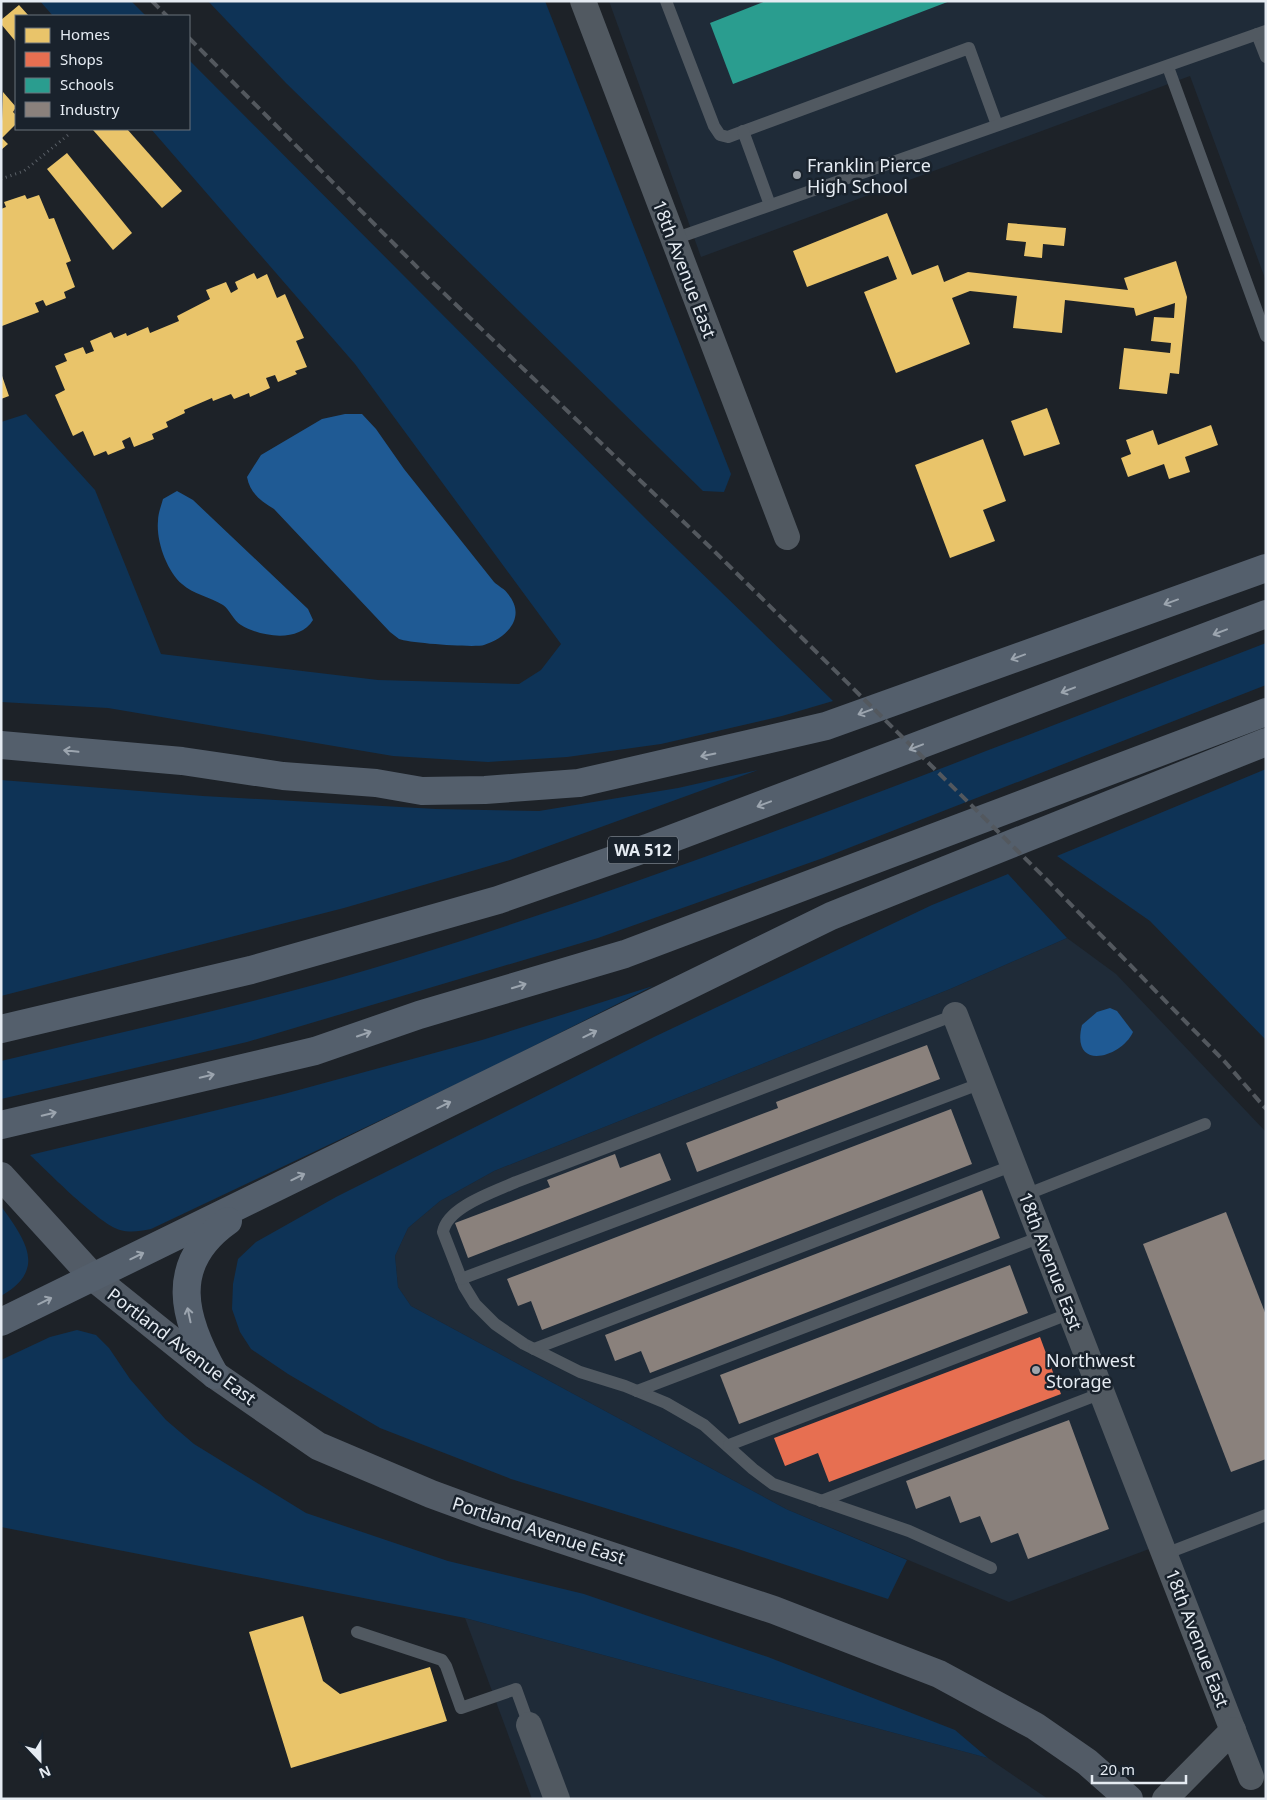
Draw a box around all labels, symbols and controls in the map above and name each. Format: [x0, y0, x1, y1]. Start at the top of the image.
legend [15, 15, 190, 130]
text: Homes [60, 24, 110, 44]
text: Shops [60, 49, 103, 69]
text: Schools [60, 74, 114, 94]
text: Industry [60, 99, 120, 119]
place label: Franklin Pierce High School [807, 153, 931, 198]
marker: Franklin Pierce High School [791, 169, 803, 181]
street label: 18th Avenue East [648, 197, 723, 342]
one-way arrow [1163, 598, 1179, 607]
one-way arrow [1213, 628, 1228, 637]
one-way arrow [1010, 653, 1026, 662]
one-way arrow [1061, 686, 1077, 695]
one-way arrow [858, 708, 873, 717]
one-way arrow [909, 743, 925, 752]
one-way arrow [64, 746, 80, 755]
one-way arrow [701, 751, 717, 760]
one-way arrow [757, 800, 773, 809]
road number: WA 512 [608, 836, 678, 864]
one-way arrow [510, 980, 526, 990]
one-way arrow [355, 1029, 371, 1038]
one-way arrow [582, 1029, 597, 1038]
one-way arrow [198, 1071, 214, 1080]
one-way arrow [436, 1100, 451, 1109]
one-way arrow [40, 1109, 56, 1118]
one-way arrow [290, 1172, 305, 1181]
street label: 18th Avenue East [1014, 1189, 1089, 1334]
one-way arrow [129, 1251, 144, 1260]
street label: Portland Avenue East [103, 1282, 262, 1410]
one-way arrow [37, 1296, 52, 1305]
one-way arrow [184, 1307, 194, 1323]
place label: Northwest Storage [1046, 1348, 1136, 1393]
marker: Northwest Storage [1030, 1364, 1042, 1376]
street label: Portland Avenue East [449, 1491, 629, 1569]
street label: 18th Avenue East [1161, 1566, 1236, 1711]
north arrow [15, 1735, 65, 1785]
scale bar [1092, 1752, 1186, 1784]
text: 20 m [1100, 1759, 1135, 1779]
text: N [36, 1762, 54, 1783]

